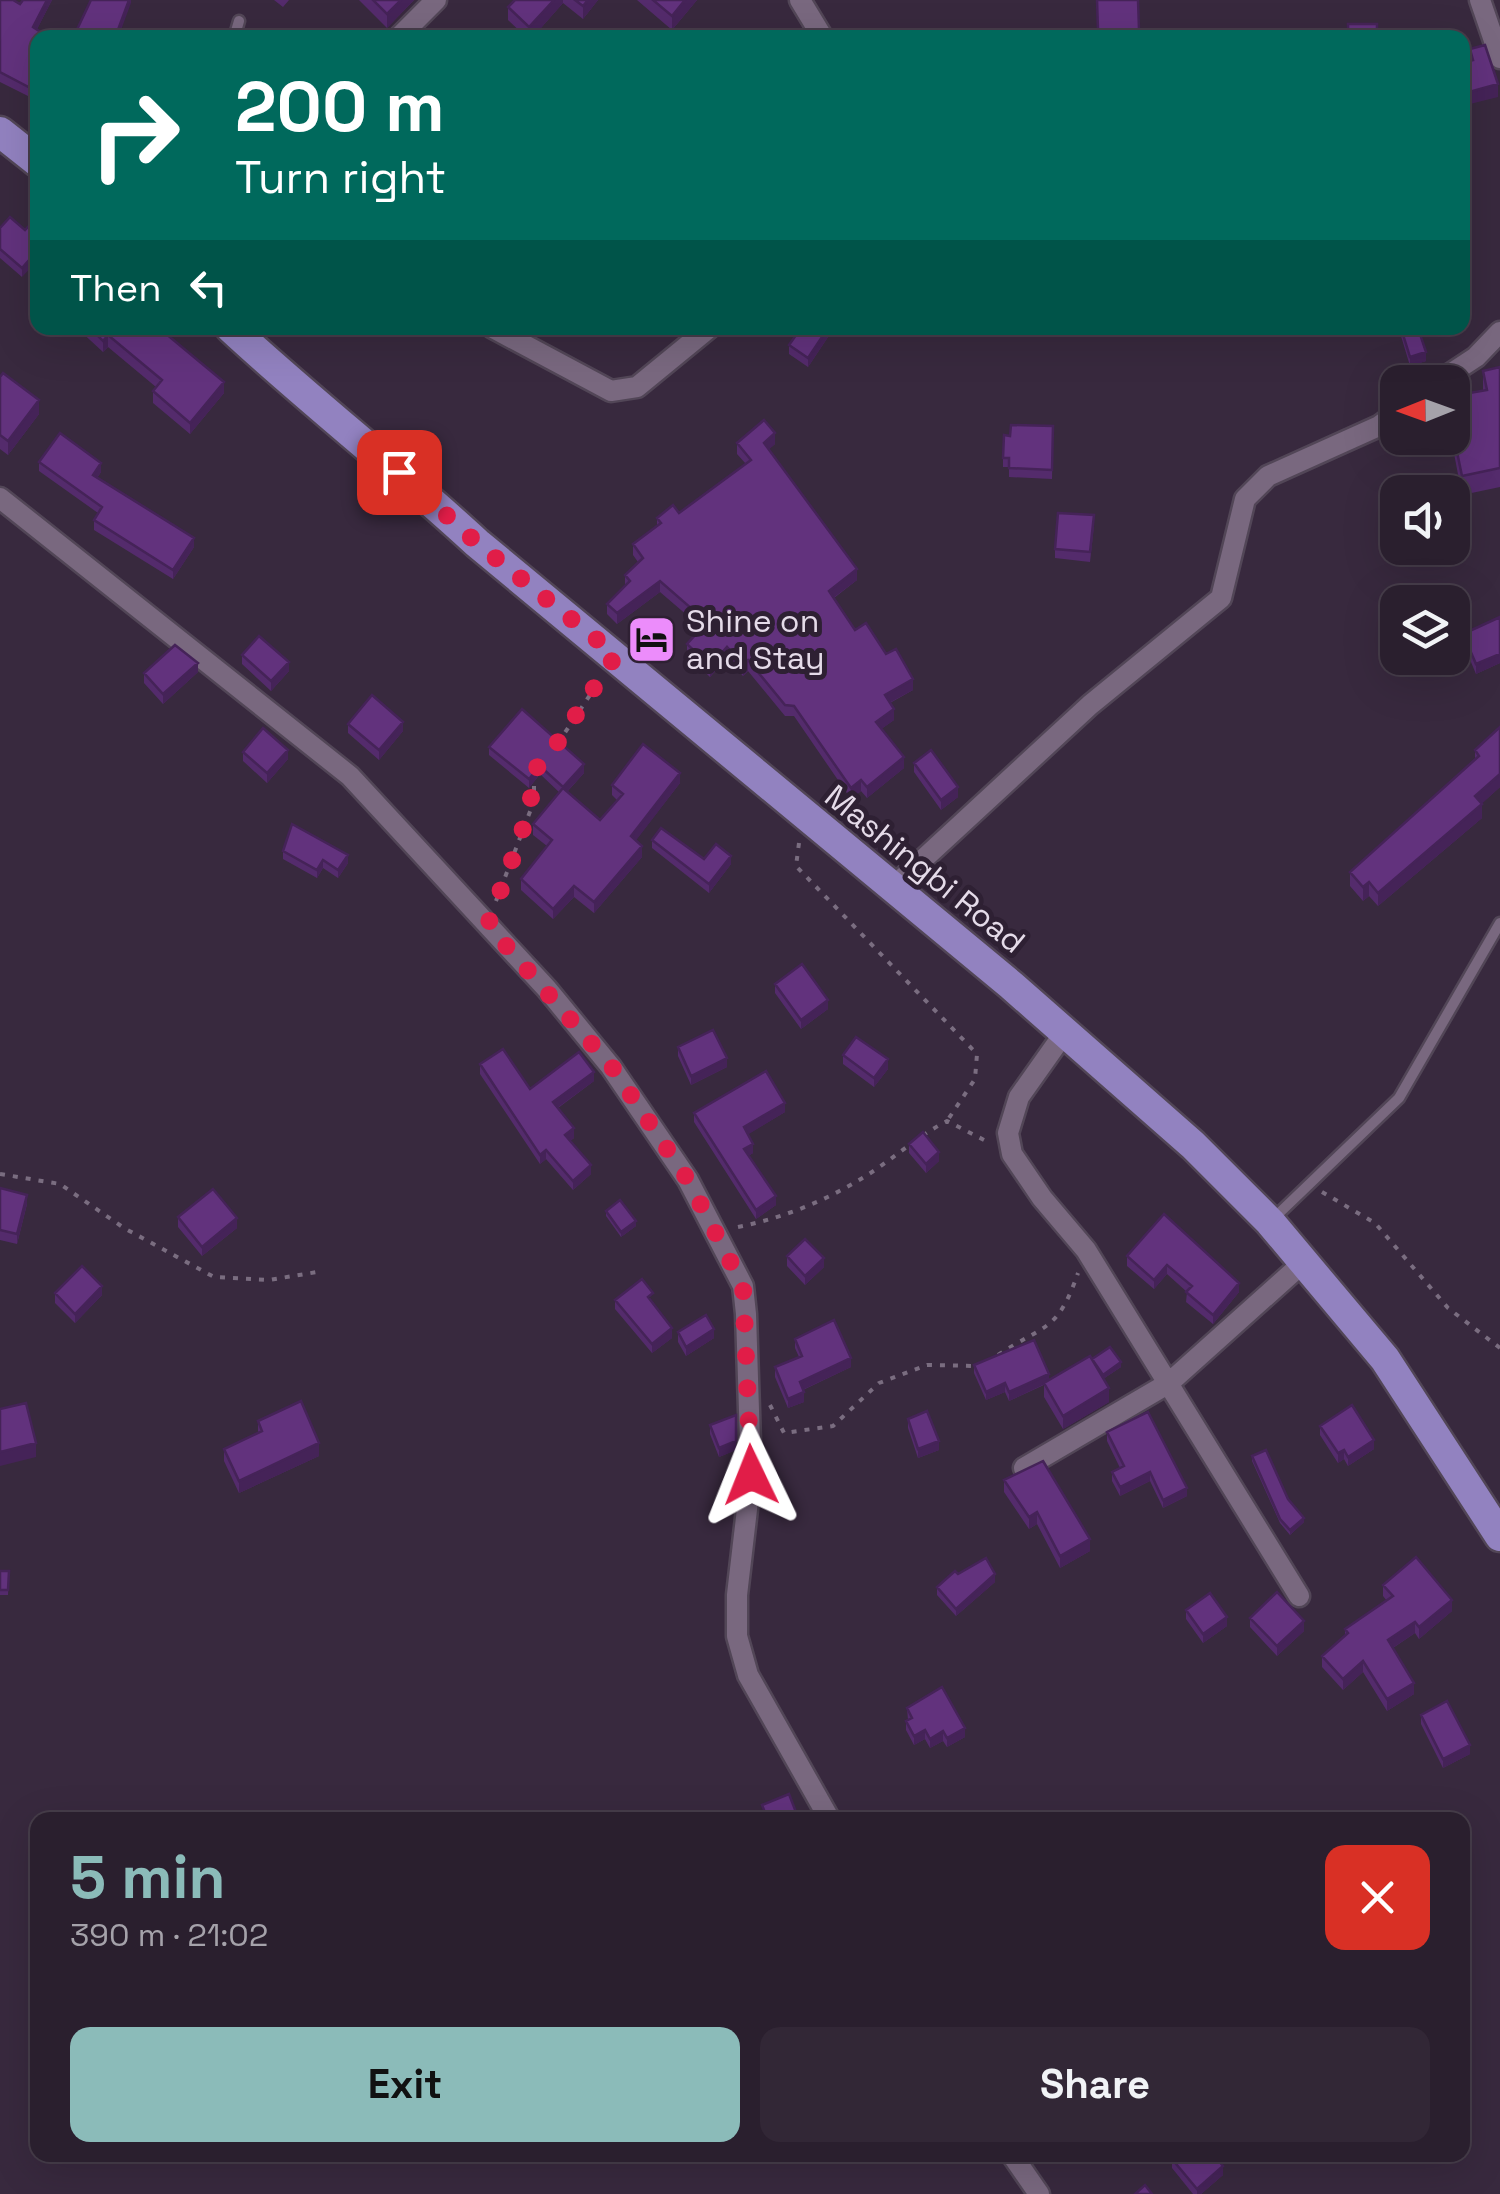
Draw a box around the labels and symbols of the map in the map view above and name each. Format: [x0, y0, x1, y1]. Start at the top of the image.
north arrow [1380, 365, 1470, 455]
pin [357, 430, 442, 515]
place label: Shine on and Stay [686, 601, 825, 678]
hotel icon: Shine on and Stay [625, 613, 677, 665]
street label: Mashingbi Road [817, 776, 1033, 962]
position arrow [699, 1423, 803, 1527]

